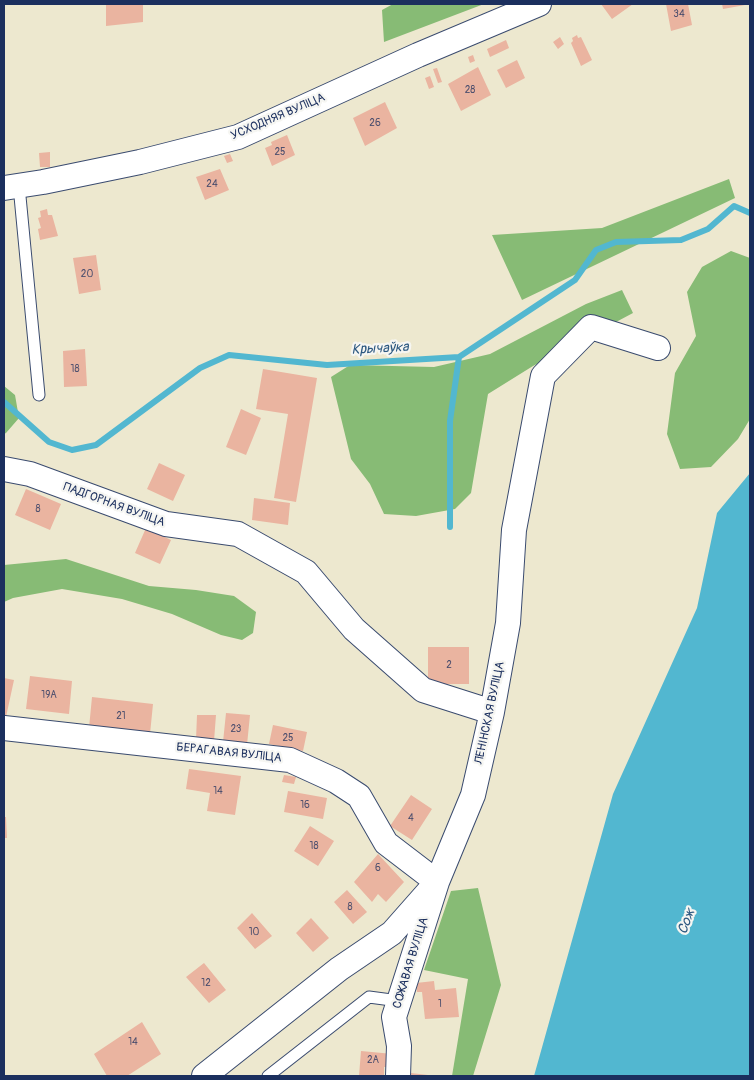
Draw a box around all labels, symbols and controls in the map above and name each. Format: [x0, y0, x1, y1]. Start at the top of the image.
house number: 34 [673, 8, 685, 20]
house number: 28 [465, 84, 475, 96]
street label: УСХОДНЯЯ ВУЛІЦА [229, 91, 327, 143]
house number: 26 [369, 117, 381, 129]
house number: 25 [274, 146, 286, 158]
house number: 24 [206, 178, 218, 190]
house number: 20 [81, 268, 93, 280]
water label: Крычаўка [351, 339, 409, 359]
house number: 18 [71, 363, 79, 375]
street label: ПАДГОРНАЯ ВУЛІЦА [61, 480, 167, 530]
house number: 8 [35, 503, 41, 515]
house number: 2 [446, 659, 452, 671]
street label: ЛЕНІНСКАЯ ВУЛІЦА [472, 660, 508, 766]
house number: 19А [41, 689, 57, 701]
house number: 21 [116, 710, 126, 722]
house number: 23 [231, 723, 241, 735]
house number: 25 [282, 732, 294, 744]
street label: БЕРАГАВАЯ ВУЛІЦА [176, 740, 282, 766]
house number: 14 [213, 785, 223, 797]
house number: 16 [300, 799, 310, 811]
house number: 4 [408, 812, 414, 824]
house number: 18 [310, 840, 318, 852]
house number: 6 [375, 862, 381, 874]
house number: 8 [347, 901, 353, 913]
water label: Сож [675, 907, 699, 937]
street label: СОЖАВАЯ ВУЛІЦА [390, 915, 432, 1011]
house number: 10 [249, 926, 259, 938]
house number: 12 [201, 977, 211, 989]
house number: 1 [438, 998, 442, 1010]
house number: 14 [128, 1036, 138, 1048]
house number: 2А [367, 1054, 379, 1066]

